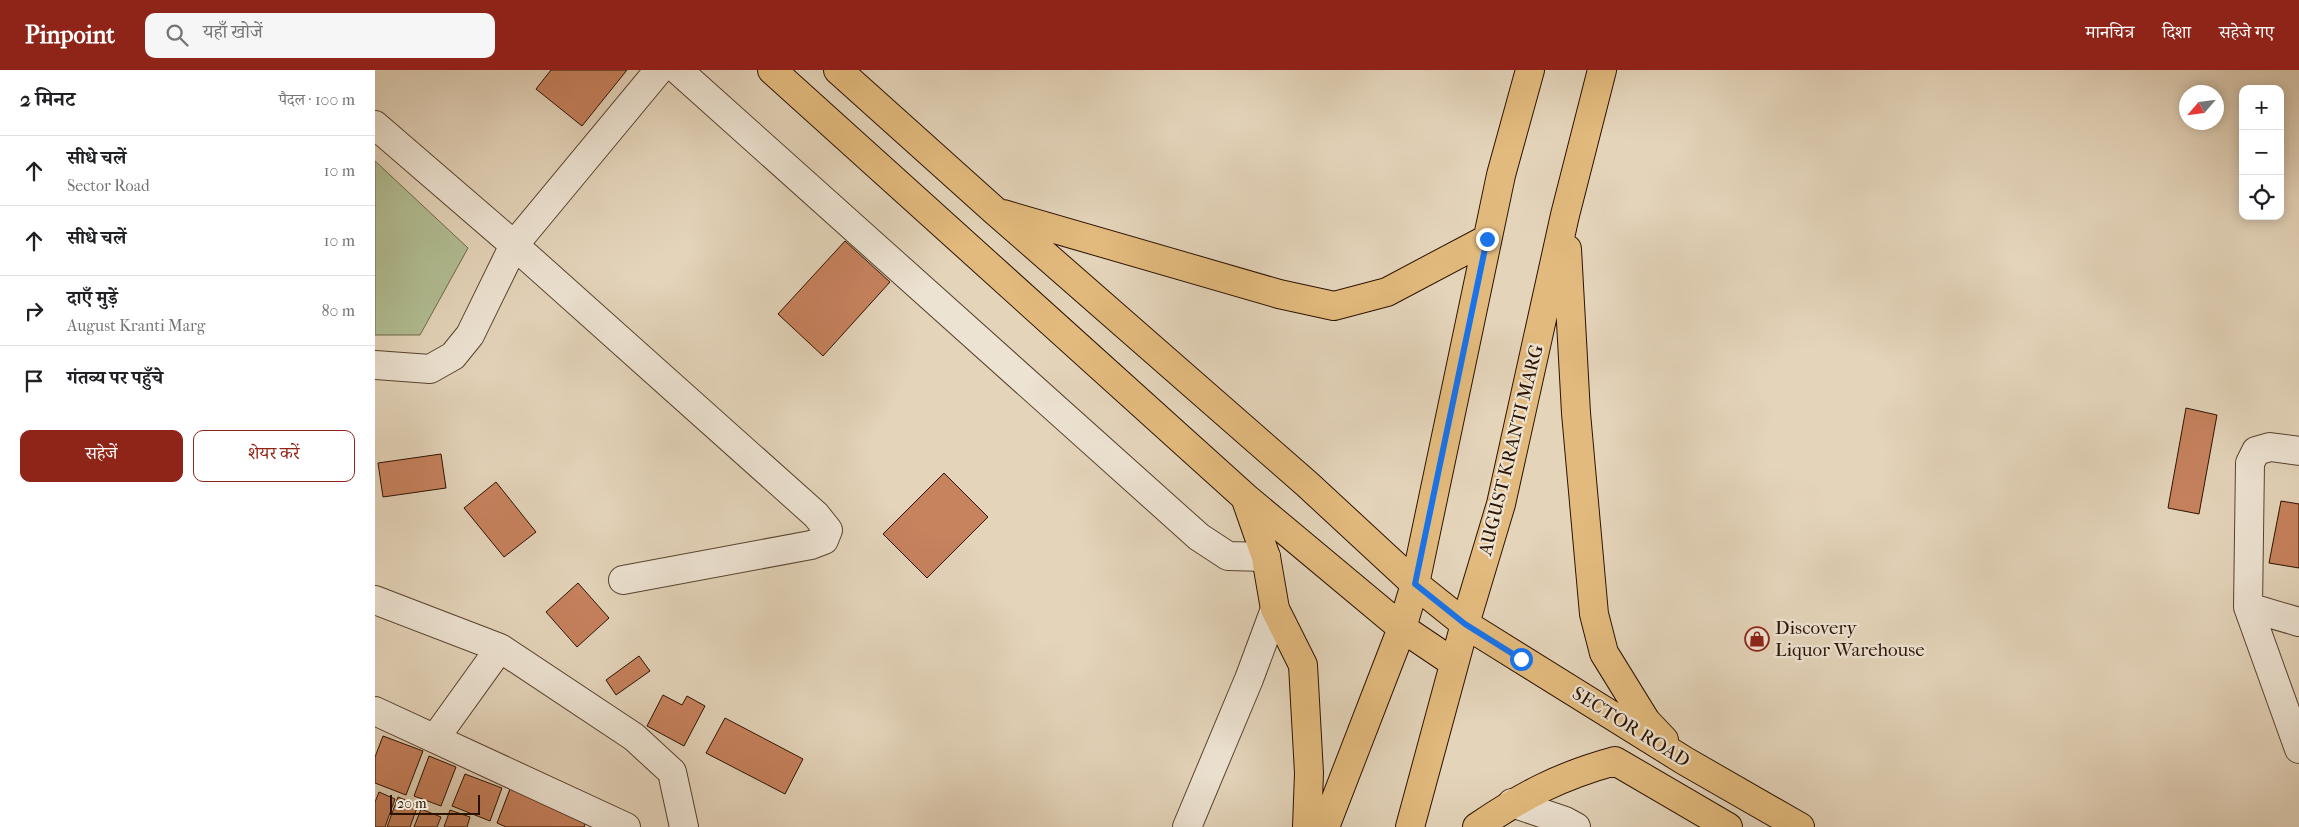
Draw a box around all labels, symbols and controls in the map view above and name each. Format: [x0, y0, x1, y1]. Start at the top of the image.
search box [145, 13, 495, 58]
text: Pinpoint [25, 21, 115, 49]
icon: search [163, 21, 191, 49]
text: यहाँ खोजें [203, 21, 263, 43]
text: मानचित्र [2086, 22, 2134, 43]
text: दिशा [2162, 22, 2191, 43]
text: सहेजे गए [2219, 22, 2274, 43]
north arrow [2179, 85, 2224, 130]
map controls [2239, 85, 2284, 220]
button: + [2239, 85, 2284, 130]
text: 2 मिनट [20, 87, 75, 111]
text: पैदल · 100 m [279, 90, 355, 109]
button: − [2239, 130, 2284, 175]
text: सीधे चलें [67, 147, 126, 169]
icon: ahead [20, 157, 48, 185]
text: 10 m [324, 161, 355, 180]
button: locate [2239, 175, 2284, 220]
text: Sector Road [67, 176, 150, 195]
icon: ahead [20, 227, 48, 255]
text: सीधे चलें [67, 227, 126, 249]
route end [1476, 228, 1499, 251]
text: 10 m [324, 231, 355, 250]
text: दाएँ मुड़ें [67, 287, 118, 309]
icon: right [20, 297, 48, 325]
text: 80 m [321, 301, 355, 320]
text: August Kranti Marg [67, 316, 205, 335]
street label: AUGUST KRANTI MARG [1474, 342, 1548, 559]
icon: arrive [20, 367, 48, 395]
text: गंतव्य पर पहुँचे [67, 367, 163, 389]
button: सहेजें [20, 430, 183, 482]
button: शेयर करें [193, 430, 355, 482]
place label: Discovery Liquor Warehouse [1775, 617, 1925, 661]
shop icon: Discovery Liquor Warehouse [1744, 626, 1770, 652]
route start [1510, 648, 1533, 671]
street label: SECTOR ROAD [1568, 682, 1694, 772]
scale bar [390, 792, 480, 815]
text: 20 m [397, 795, 427, 812]

